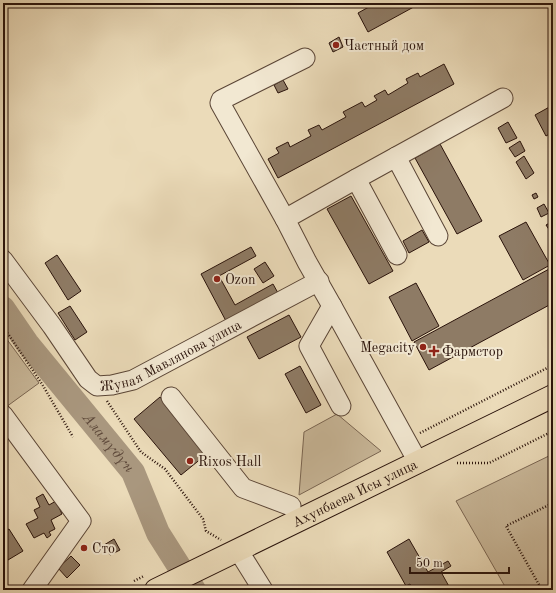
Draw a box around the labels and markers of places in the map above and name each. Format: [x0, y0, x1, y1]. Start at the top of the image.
place label: Частный дом [344, 39, 424, 53]
marker: Частный дом [331, 40, 341, 50]
place label: Ozon [225, 273, 256, 287]
marker: Ozon [212, 274, 222, 284]
place label: Megacity [360, 341, 416, 355]
marker: Megacity [418, 342, 428, 352]
place label: Фармстор [442, 345, 503, 359]
marker: Фармстор [429, 346, 439, 356]
place label: Rixos Hall [198, 455, 261, 469]
marker: Rixos Hall [185, 456, 195, 466]
place label: Сто [92, 542, 115, 556]
marker: Сто [79, 543, 89, 553]

